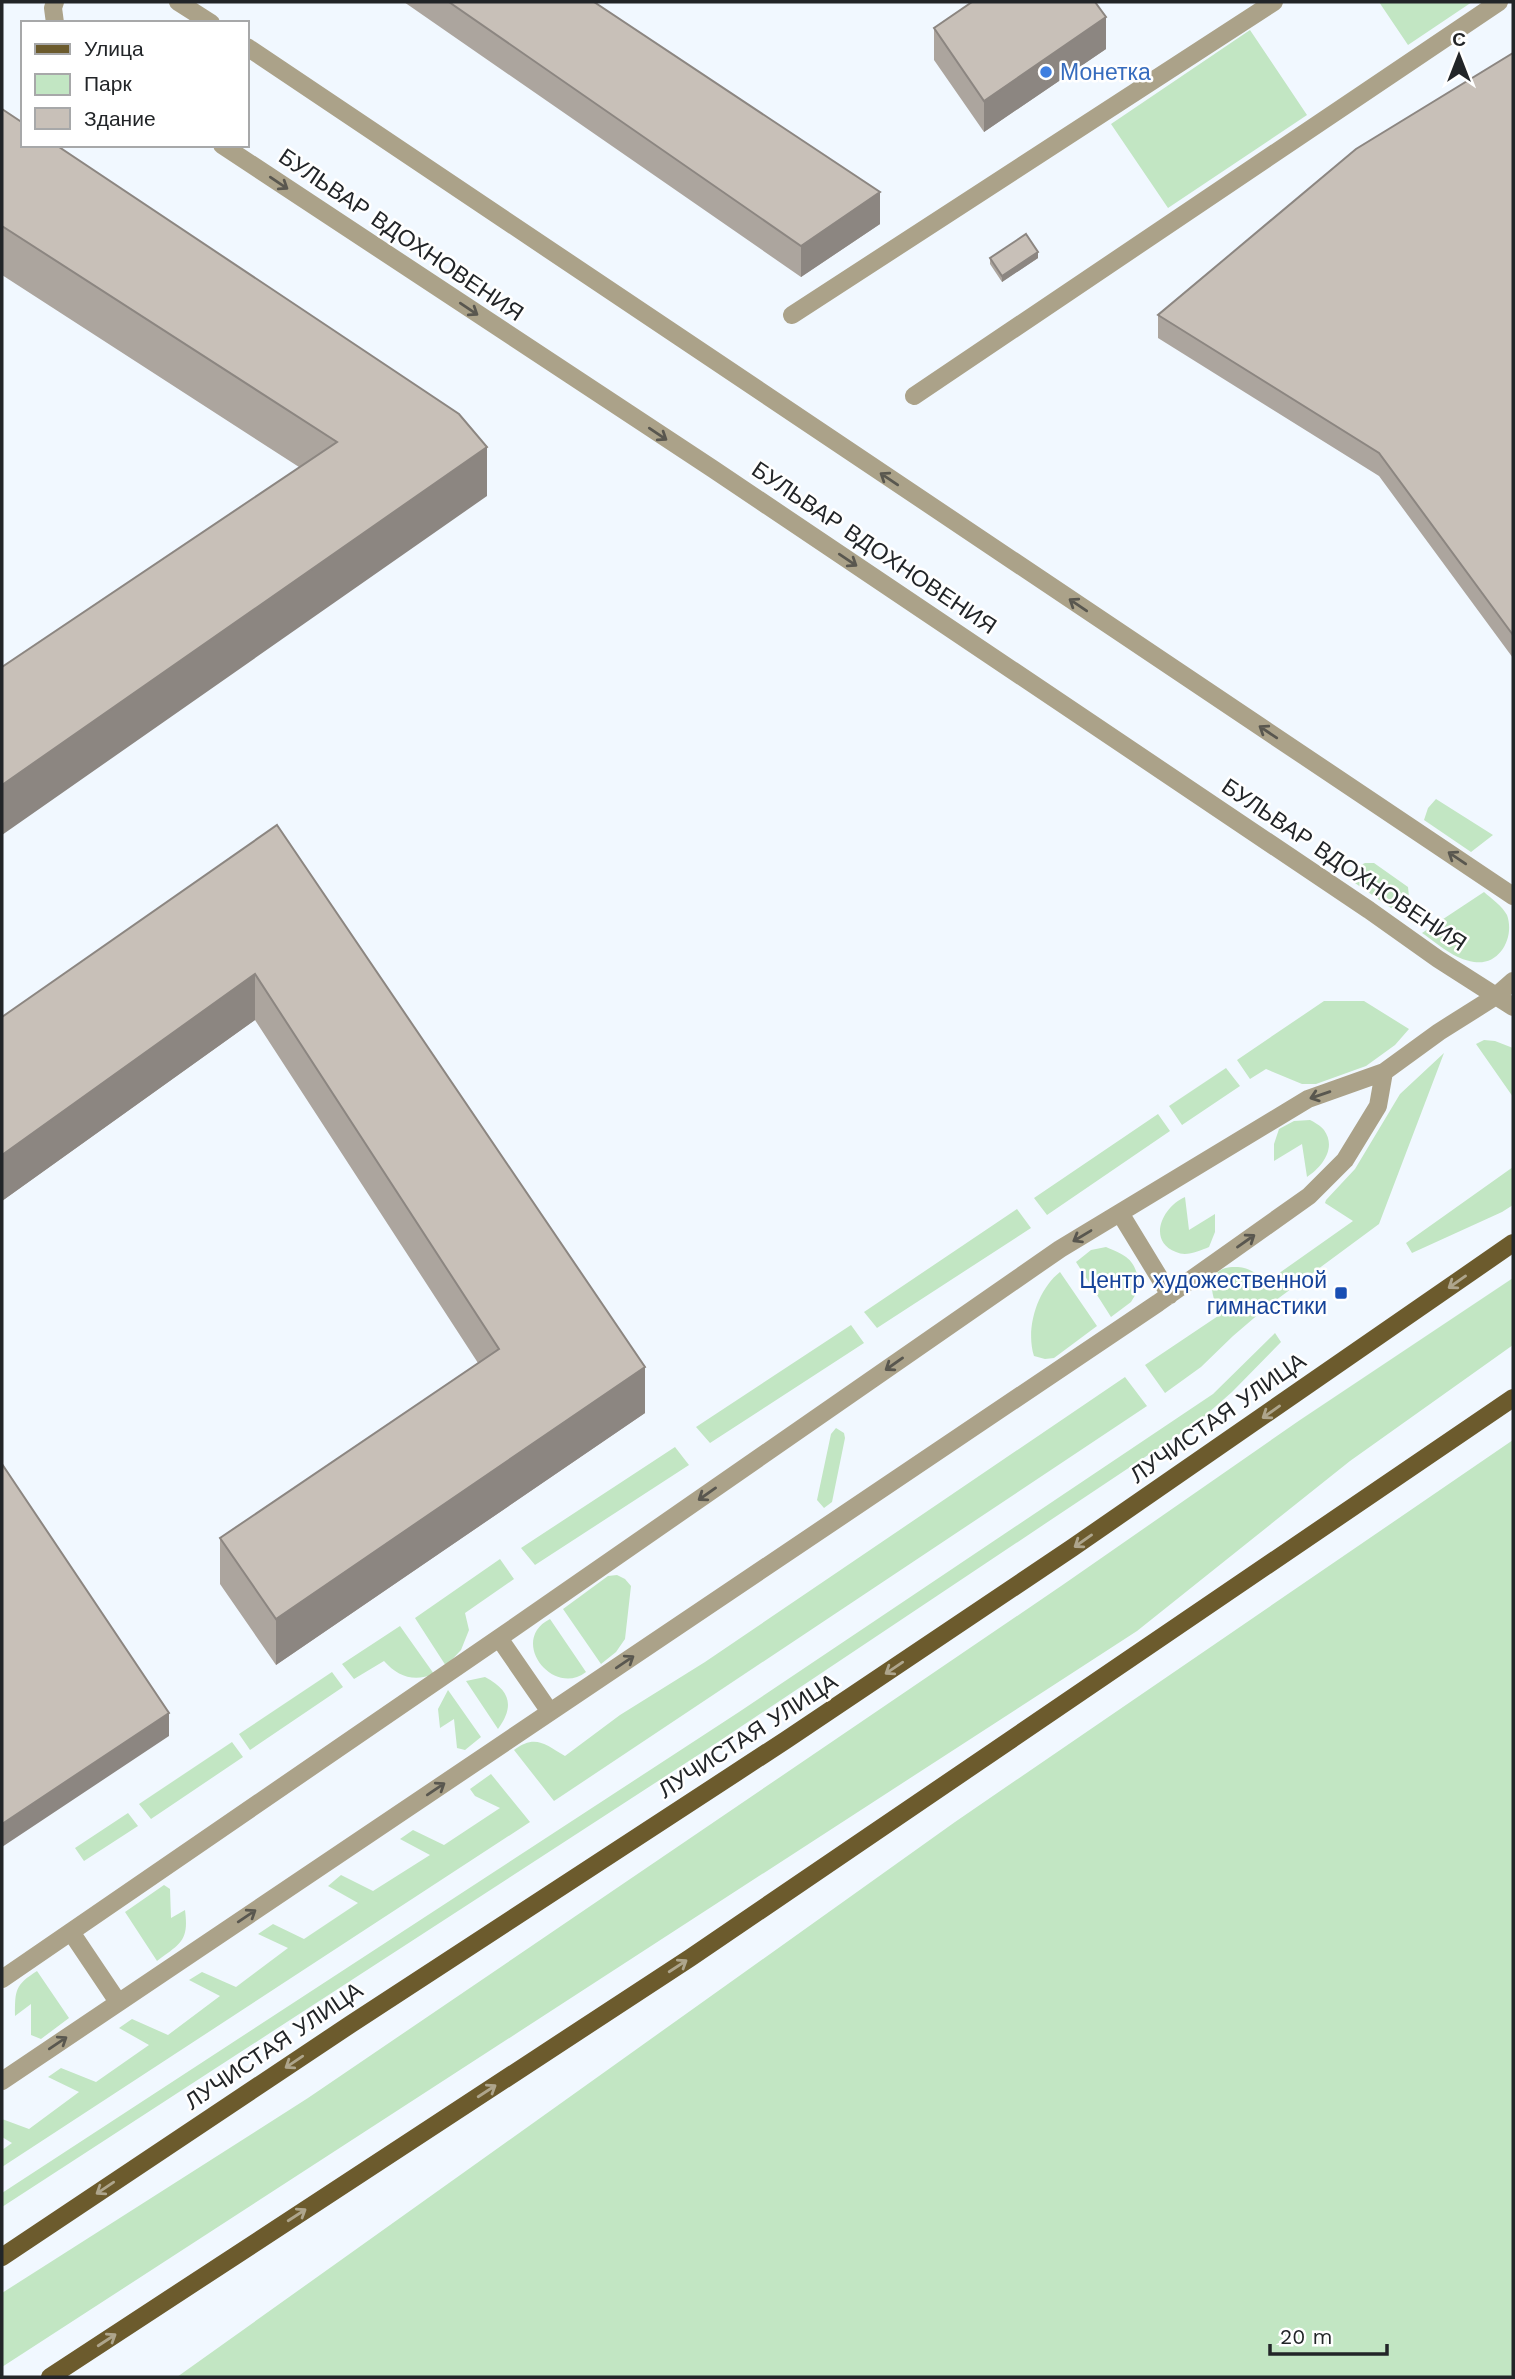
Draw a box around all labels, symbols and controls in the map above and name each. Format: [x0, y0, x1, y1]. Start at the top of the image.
legend [21, 21, 248, 147]
north arrow [1424, 21, 1494, 91]
text: С [1452, 28, 1466, 51]
text: Улица [84, 36, 144, 61]
place label: Монетка [1060, 59, 1151, 86]
marker: Монетка [1038, 64, 1054, 80]
text: Парк [84, 71, 132, 96]
text: Здание [84, 106, 156, 131]
street label: БУЛЬВАР ВДОХНОВЕНИЯ [274, 143, 528, 327]
one-way arrow [269, 176, 288, 190]
one-way arrow [458, 302, 478, 316]
one-way arrow [648, 427, 667, 442]
street label: БУЛЬВАР ВДОХНОВЕНИЯ [747, 456, 1001, 640]
one-way arrow [880, 471, 900, 485]
one-way arrow [838, 552, 857, 567]
one-way arrow [1069, 598, 1089, 612]
one-way arrow [1258, 725, 1278, 739]
street label: БУЛЬВАР ВДОХНОВЕНИЯ [1217, 773, 1471, 957]
one-way arrow [1447, 851, 1467, 865]
one-way arrow [1309, 1089, 1331, 1102]
one-way arrow [1073, 1229, 1093, 1243]
one-way arrow [1236, 1234, 1255, 1248]
place label: Центр художественной гимнастики [1079, 1267, 1327, 1320]
one-way arrow [1448, 1275, 1467, 1289]
marker: Центр художественной гимнастики [1333, 1285, 1349, 1301]
street label: ЛУЧИСТАЯ УЛИЦА [1125, 1347, 1312, 1489]
one-way arrow [885, 1357, 904, 1371]
one-way arrow [1261, 1405, 1281, 1419]
one-way arrow [698, 1487, 717, 1501]
one-way arrow [1074, 1534, 1093, 1548]
one-way arrow [615, 1655, 634, 1669]
one-way arrow [885, 1661, 905, 1675]
street label: ЛУЧИСТАЯ УЛИЦА [653, 1668, 843, 1804]
one-way arrow [426, 1782, 445, 1796]
one-way arrow [237, 1908, 256, 1923]
one-way arrow [667, 1959, 687, 1973]
street label: ЛУЧИСТАЯ УЛИЦА [180, 1976, 368, 2115]
one-way arrow [48, 2035, 67, 2050]
one-way arrow [285, 2055, 304, 2069]
one-way arrow [477, 2083, 497, 2097]
one-way arrow [95, 2181, 115, 2195]
one-way arrow [287, 2208, 306, 2222]
scale bar [1270, 2312, 1387, 2356]
text: 20 m [1280, 2324, 1332, 2349]
one-way arrow [96, 2333, 116, 2347]

